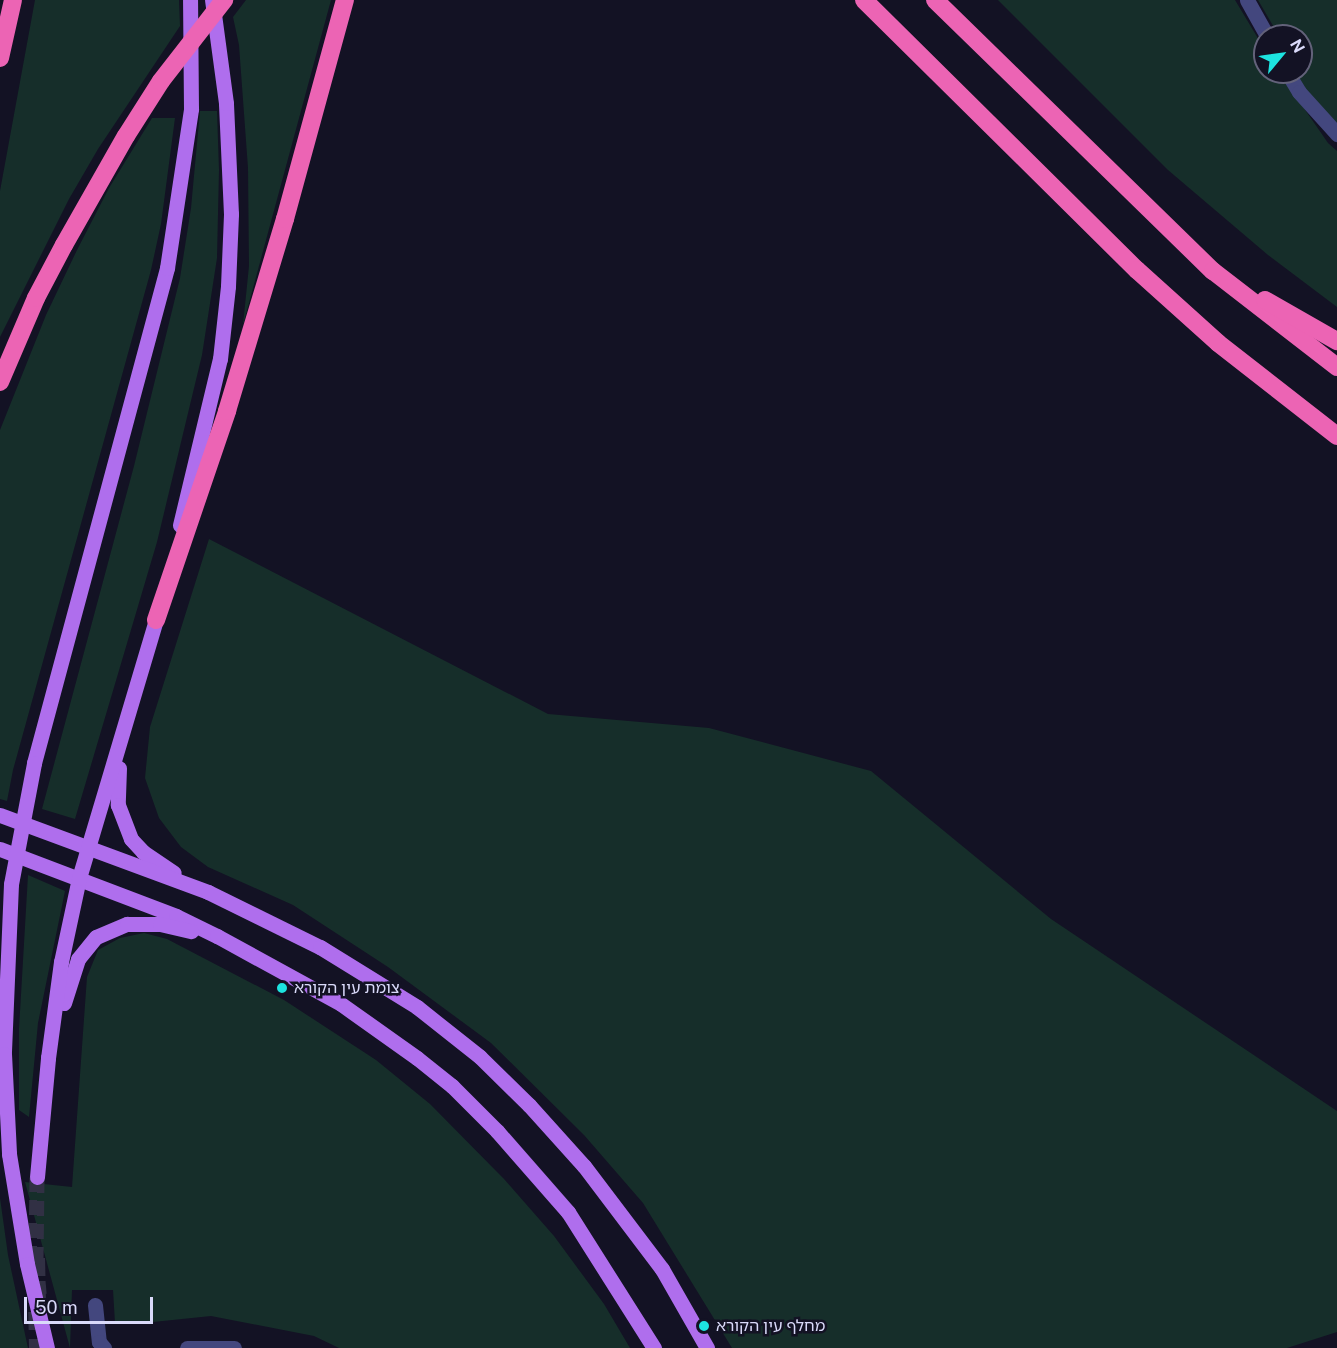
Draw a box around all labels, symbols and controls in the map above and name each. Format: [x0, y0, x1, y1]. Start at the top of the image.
north arrow [1253, 24, 1313, 84]
text: N [1286, 36, 1309, 56]
place label: צומת עין הקורא [294, 978, 400, 998]
marker: צומת עין הקורא [275, 981, 289, 995]
scale bar [27, 1285, 156, 1323]
text: 50 m [35, 1297, 78, 1318]
place label: מחלף עין הקורא [716, 1316, 825, 1336]
marker: מחלף עין הקורא [697, 1319, 711, 1333]

